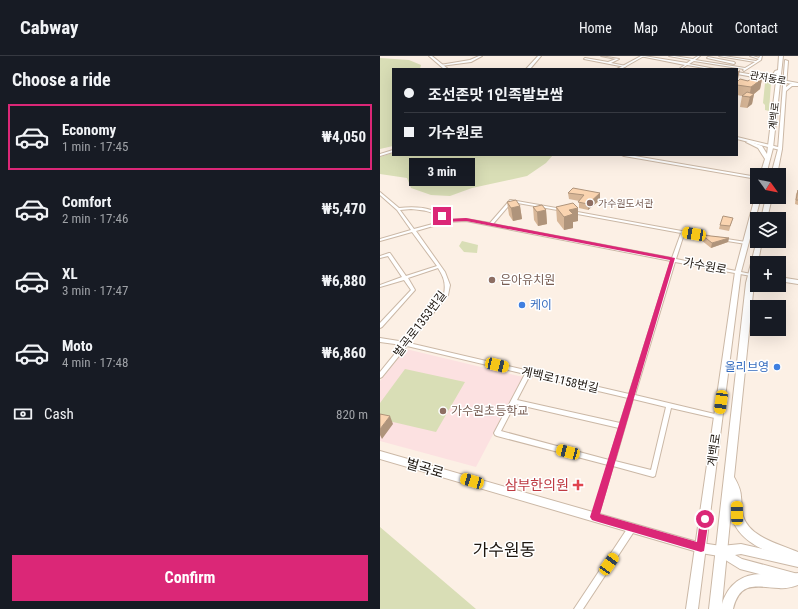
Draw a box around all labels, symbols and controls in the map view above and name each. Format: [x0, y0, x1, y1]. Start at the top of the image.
text: Cabway [20, 16, 79, 39]
text: Home [579, 20, 612, 36]
text: Map [634, 20, 658, 36]
text: About [680, 20, 713, 36]
text: Contact [735, 20, 778, 36]
text: Choose a ride [12, 69, 111, 90]
street label: 관저동로 [749, 69, 787, 87]
text: 조선존맛 1인족발보쌈 [428, 86, 563, 104]
street label: 계백로 [767, 102, 781, 130]
icon: car [14, 119, 50, 155]
text: Economy [62, 121, 116, 139]
text: 가수원로 [428, 124, 483, 142]
text: ₩4,050 [321, 128, 366, 146]
text: 1 min · 17:45 [62, 139, 128, 154]
callout: 3 min [409, 158, 475, 186]
text: 3 min [428, 164, 456, 179]
north arrow [750, 168, 786, 204]
map controls [750, 168, 786, 336]
icon: car [14, 191, 50, 227]
text: Comfort [62, 193, 111, 211]
marker: 가수원도서관 [585, 198, 595, 208]
place label: 가수원도서관 [598, 198, 654, 209]
text: ₩5,470 [321, 200, 366, 218]
route end [433, 207, 451, 225]
text: 2 min · 17:46 [62, 211, 128, 226]
button: layers [750, 212, 786, 248]
car [681, 226, 707, 242]
street label: 가수원로 [682, 255, 728, 277]
button: + [750, 256, 786, 292]
icon: car [14, 263, 50, 299]
text: XL [62, 265, 78, 283]
text: ₩6,880 [321, 272, 366, 290]
place label: 은아유치원 [500, 273, 555, 287]
marker: 은아유치원 [487, 275, 497, 285]
text: 3 min · 17:47 [62, 283, 128, 298]
street label: 벌곡로1353번길 [391, 288, 449, 360]
place label: 케이 [530, 298, 552, 312]
marker: 케이 [517, 300, 527, 310]
button: − [750, 300, 786, 336]
icon: car [14, 335, 50, 371]
text: Moto [62, 337, 93, 355]
text: ₩6,860 [321, 344, 366, 362]
text: 4 min · 17:48 [62, 355, 128, 370]
car [484, 356, 510, 374]
place label: 올리브영 [725, 360, 769, 374]
marker: 올리브영 [772, 362, 782, 372]
street label: 계백로1158번길 [520, 364, 600, 396]
car [713, 389, 729, 415]
icon: cash [12, 403, 34, 425]
place label: 가수원초등학교 [451, 404, 528, 418]
text: Cash [44, 405, 74, 423]
marker: 가수원초등학교 [438, 406, 448, 416]
text: 820 m [336, 407, 368, 422]
street label: 계백로 [705, 433, 723, 467]
car [555, 443, 581, 461]
street label: 벌곡로 [404, 455, 446, 481]
car [459, 472, 485, 490]
place label: 삼부한의원 [505, 477, 569, 493]
marker: 삼부한의원 [572, 479, 584, 491]
car [731, 501, 743, 525]
route start [696, 510, 714, 528]
district label: 가수원동 [473, 540, 535, 560]
car [597, 551, 621, 577]
button: Confirm [12, 555, 368, 601]

